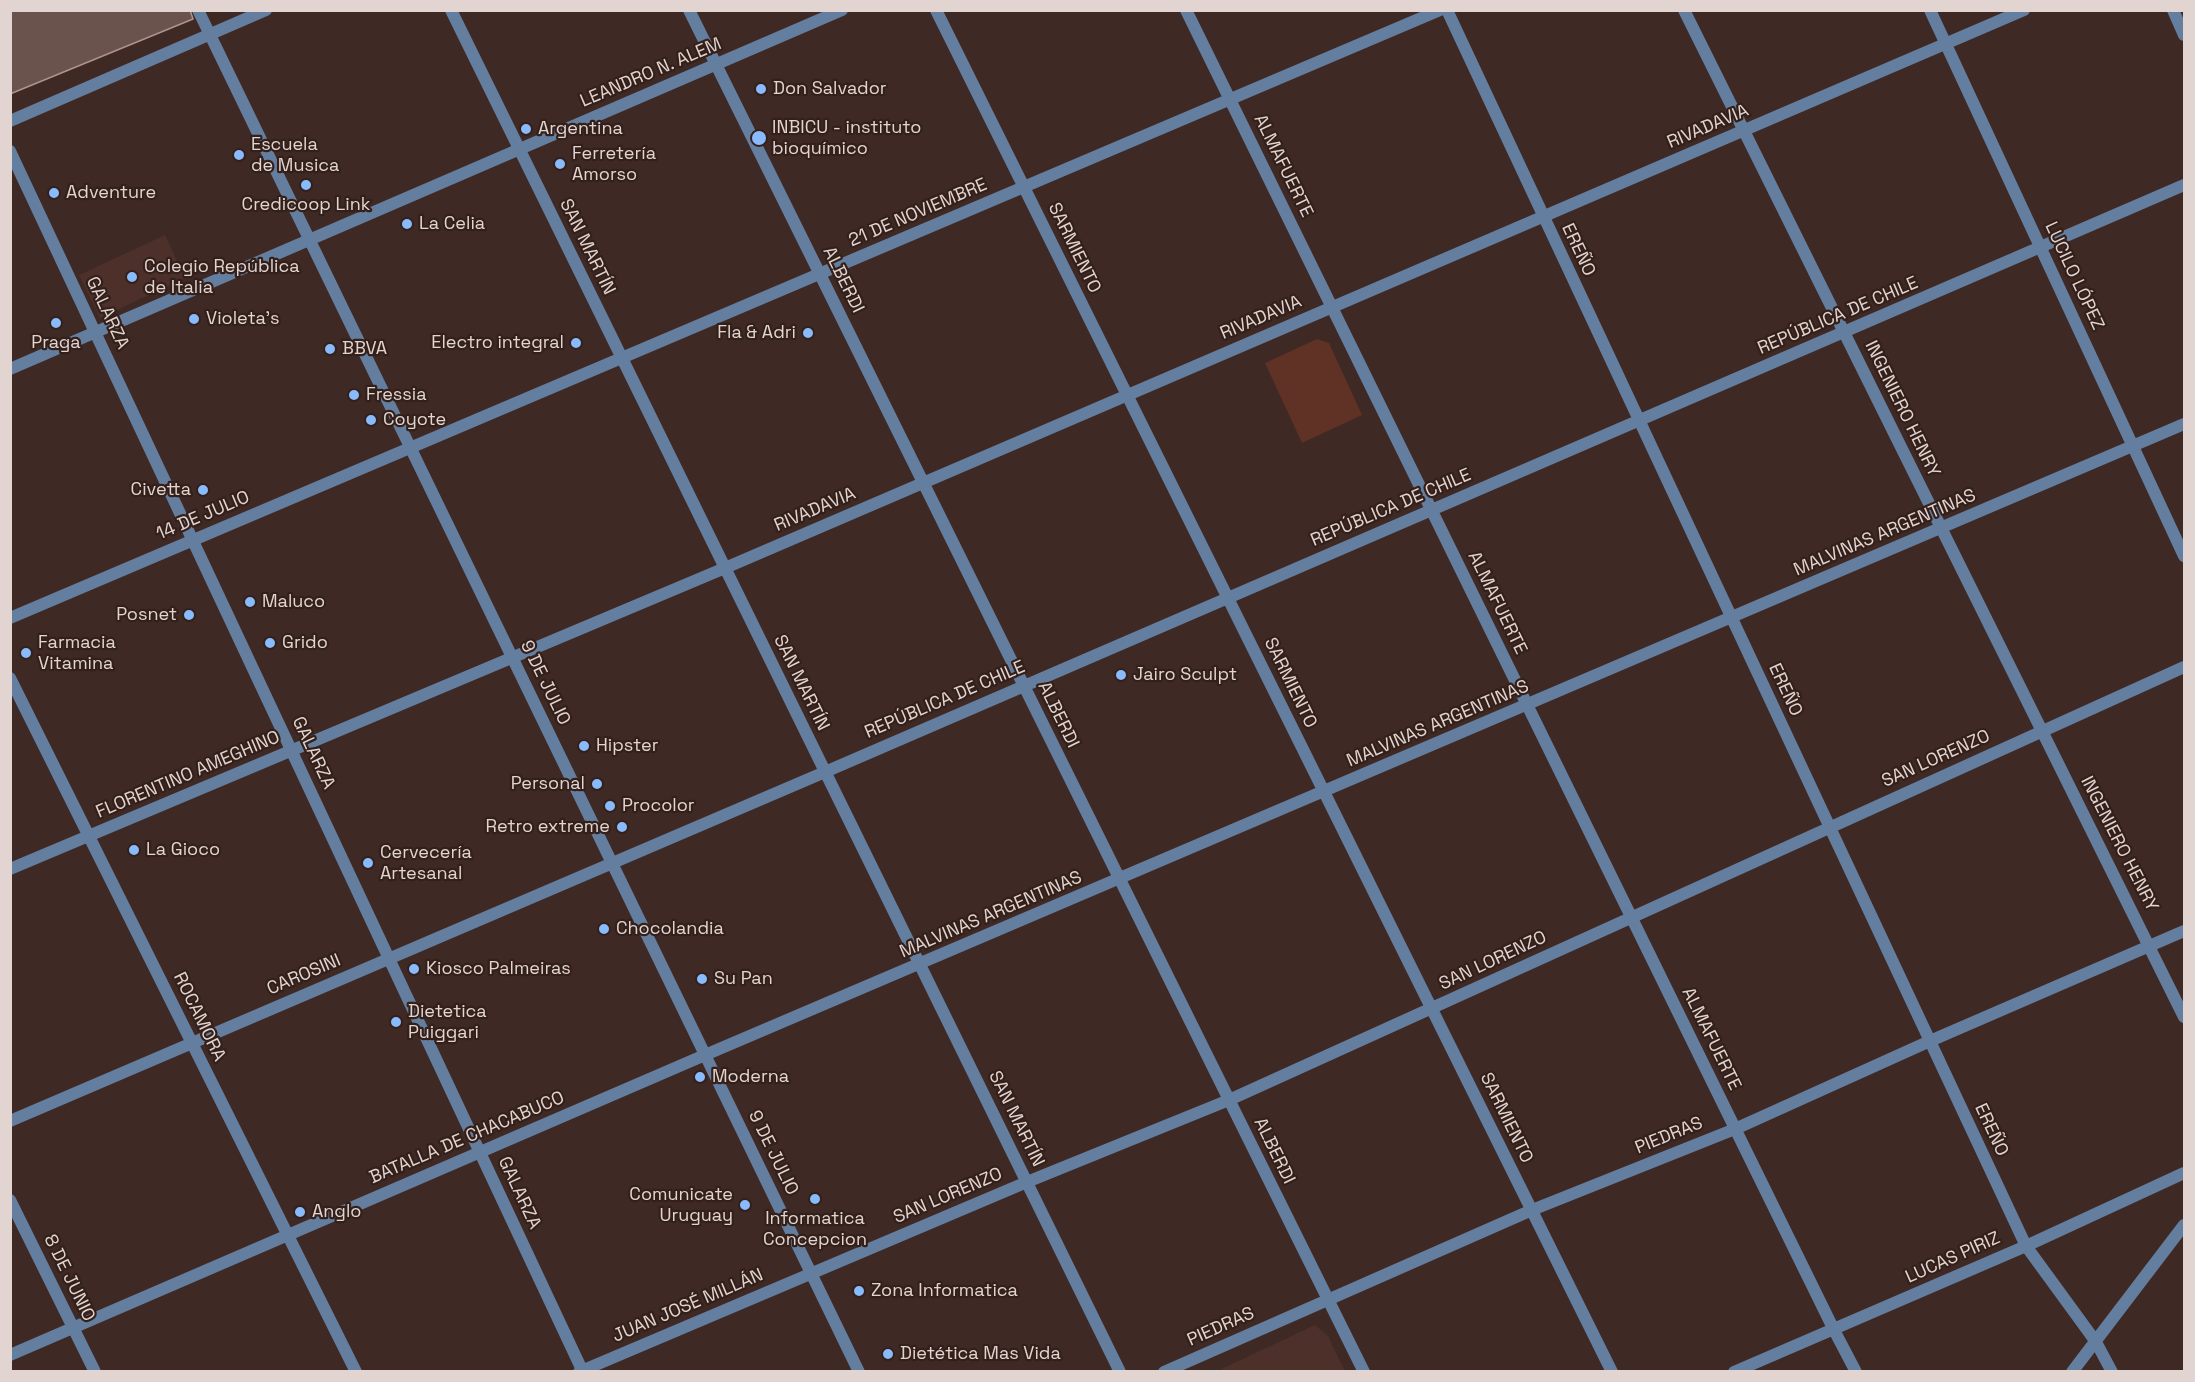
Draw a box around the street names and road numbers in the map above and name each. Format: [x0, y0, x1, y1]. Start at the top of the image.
street label: LEANDRO N. ALEM [577, 34, 725, 112]
street label: RIVADAVIA [1664, 100, 1752, 154]
street label: ALMAFUERTE [1249, 111, 1317, 221]
street label: 21 DE NOVIEMBRE [846, 174, 990, 252]
street label: SAN MARTÍN [555, 196, 619, 298]
street label: SARMIENTO [1043, 199, 1105, 297]
street label: LUCILO LÓPEZ [2040, 219, 2108, 333]
street label: EREÑO [1556, 220, 1600, 280]
street label: ALBERDI [818, 243, 868, 317]
street label: REPÚBLICA DE CHILE [1755, 272, 1921, 360]
street label: GALARZA [81, 273, 133, 353]
street label: RIVADAVIA [1217, 291, 1305, 345]
street label: INGENIERO HENRY [1860, 337, 1944, 481]
street label: REPÚBLICA DE CHILE [1308, 464, 1474, 552]
street label: RIVADAVIA [771, 483, 859, 537]
street label: MALVINAS ARGENTINAS [1791, 485, 1979, 581]
street label: 14 DE JULIO [153, 487, 253, 545]
street label: ALMAFUERTE [1463, 548, 1531, 658]
street label: SAN MARTÍN [769, 632, 833, 734]
street label: SARMIENTO [1259, 634, 1321, 732]
street label: 9 DE JULIO [515, 637, 575, 729]
street label: REPÚBLICA DE CHILE [862, 656, 1028, 744]
street label: EREÑO [1763, 660, 1807, 720]
street label: MALVINAS ARGENTINAS [1344, 676, 1532, 772]
street label: ALBERDI [1033, 678, 1083, 752]
street label: GALARZA [287, 713, 339, 793]
street label: FLORENTINO AMEGHINO [93, 726, 283, 824]
street label: SAN LORENZO [1879, 726, 1993, 792]
street label: INGENIERO HENRY [2076, 773, 2162, 915]
street label: MALVINAS ARGENTINAS [897, 867, 1085, 963]
street label: SAN LORENZO [1436, 927, 1550, 995]
street label: CAROSINI [264, 950, 344, 1000]
street label: ROCAMORA [168, 969, 230, 1065]
street label: ALMAFUERTE [1677, 984, 1745, 1094]
street label: SAN MARTÍN [984, 1068, 1048, 1170]
street label: SARMIENTO [1475, 1069, 1537, 1167]
street label: BATALLA DE CHACABUCO [366, 1087, 568, 1189]
street label: EREÑO [1969, 1100, 2013, 1160]
street label: 9 DE JULIO [743, 1107, 803, 1199]
street label: PIEDRAS [1632, 1113, 1706, 1159]
street label: ALBERDI [1249, 1114, 1299, 1188]
street label: GALARZA [493, 1153, 545, 1233]
street label: SAN LORENZO [890, 1163, 1006, 1229]
street label: LUCAS PIRIZ [1902, 1228, 2004, 1288]
street label: 8 DE JUNIO [39, 1231, 99, 1325]
street label: JUAN JOSÉ MILLÁN [609, 1265, 767, 1347]
street label: PIEDRAS [1184, 1303, 1258, 1351]

